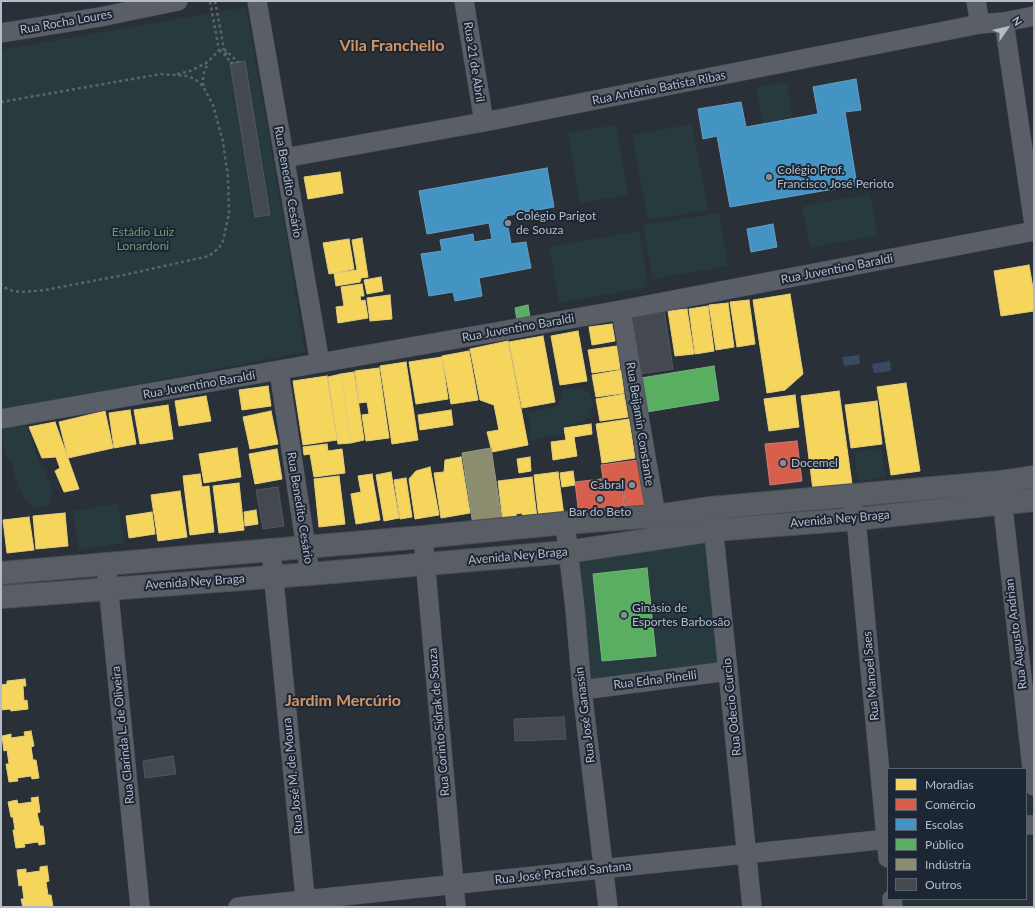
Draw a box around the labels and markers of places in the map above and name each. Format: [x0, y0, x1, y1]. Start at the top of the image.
place label: Colégio Prof. Francisco José Perioto [777, 163, 894, 191]
marker: Colégio Prof. Francisco José Perioto [764, 172, 774, 182]
place label: Colégio Parigot de Souza [516, 209, 596, 237]
marker: Colégio Parigot de Souza [503, 218, 513, 228]
place label: Docemel [791, 456, 838, 470]
marker: Docemel [778, 458, 788, 468]
place label: Cabral [590, 478, 624, 492]
marker: Cabral [627, 480, 637, 490]
marker: Bar do Beto [595, 494, 605, 504]
place label: Bar do Beto [569, 505, 631, 519]
place label: Ginásio de Esportes Barbosão [632, 601, 730, 629]
marker: Ginásio de Esportes Barbosão [619, 610, 629, 620]

